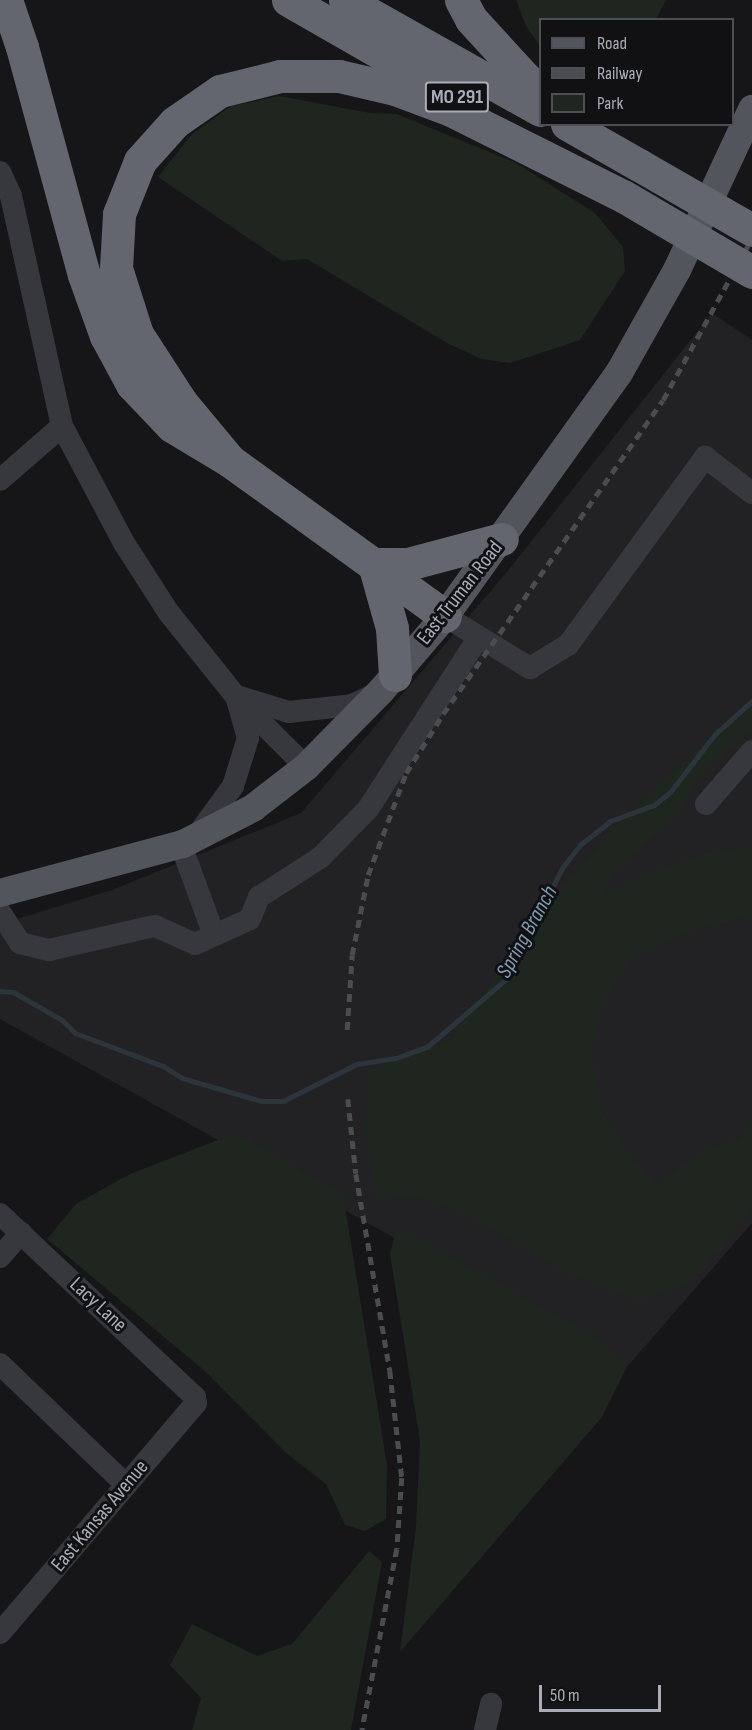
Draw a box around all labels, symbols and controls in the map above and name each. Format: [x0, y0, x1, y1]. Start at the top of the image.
legend [539, 18, 734, 126]
text: Road [597, 33, 627, 54]
text: Railway [597, 63, 642, 84]
road number: MO 291 [424, 80, 490, 114]
text: Park [597, 93, 623, 114]
street label: East Truman Road [412, 536, 508, 650]
water label: Spring Branch [491, 881, 563, 983]
street label: Lacy Lane [64, 1272, 132, 1338]
street label: East Kansas Avenue [46, 1455, 154, 1577]
scale bar [542, 1673, 664, 1711]
text: 50 m [550, 1685, 580, 1706]

